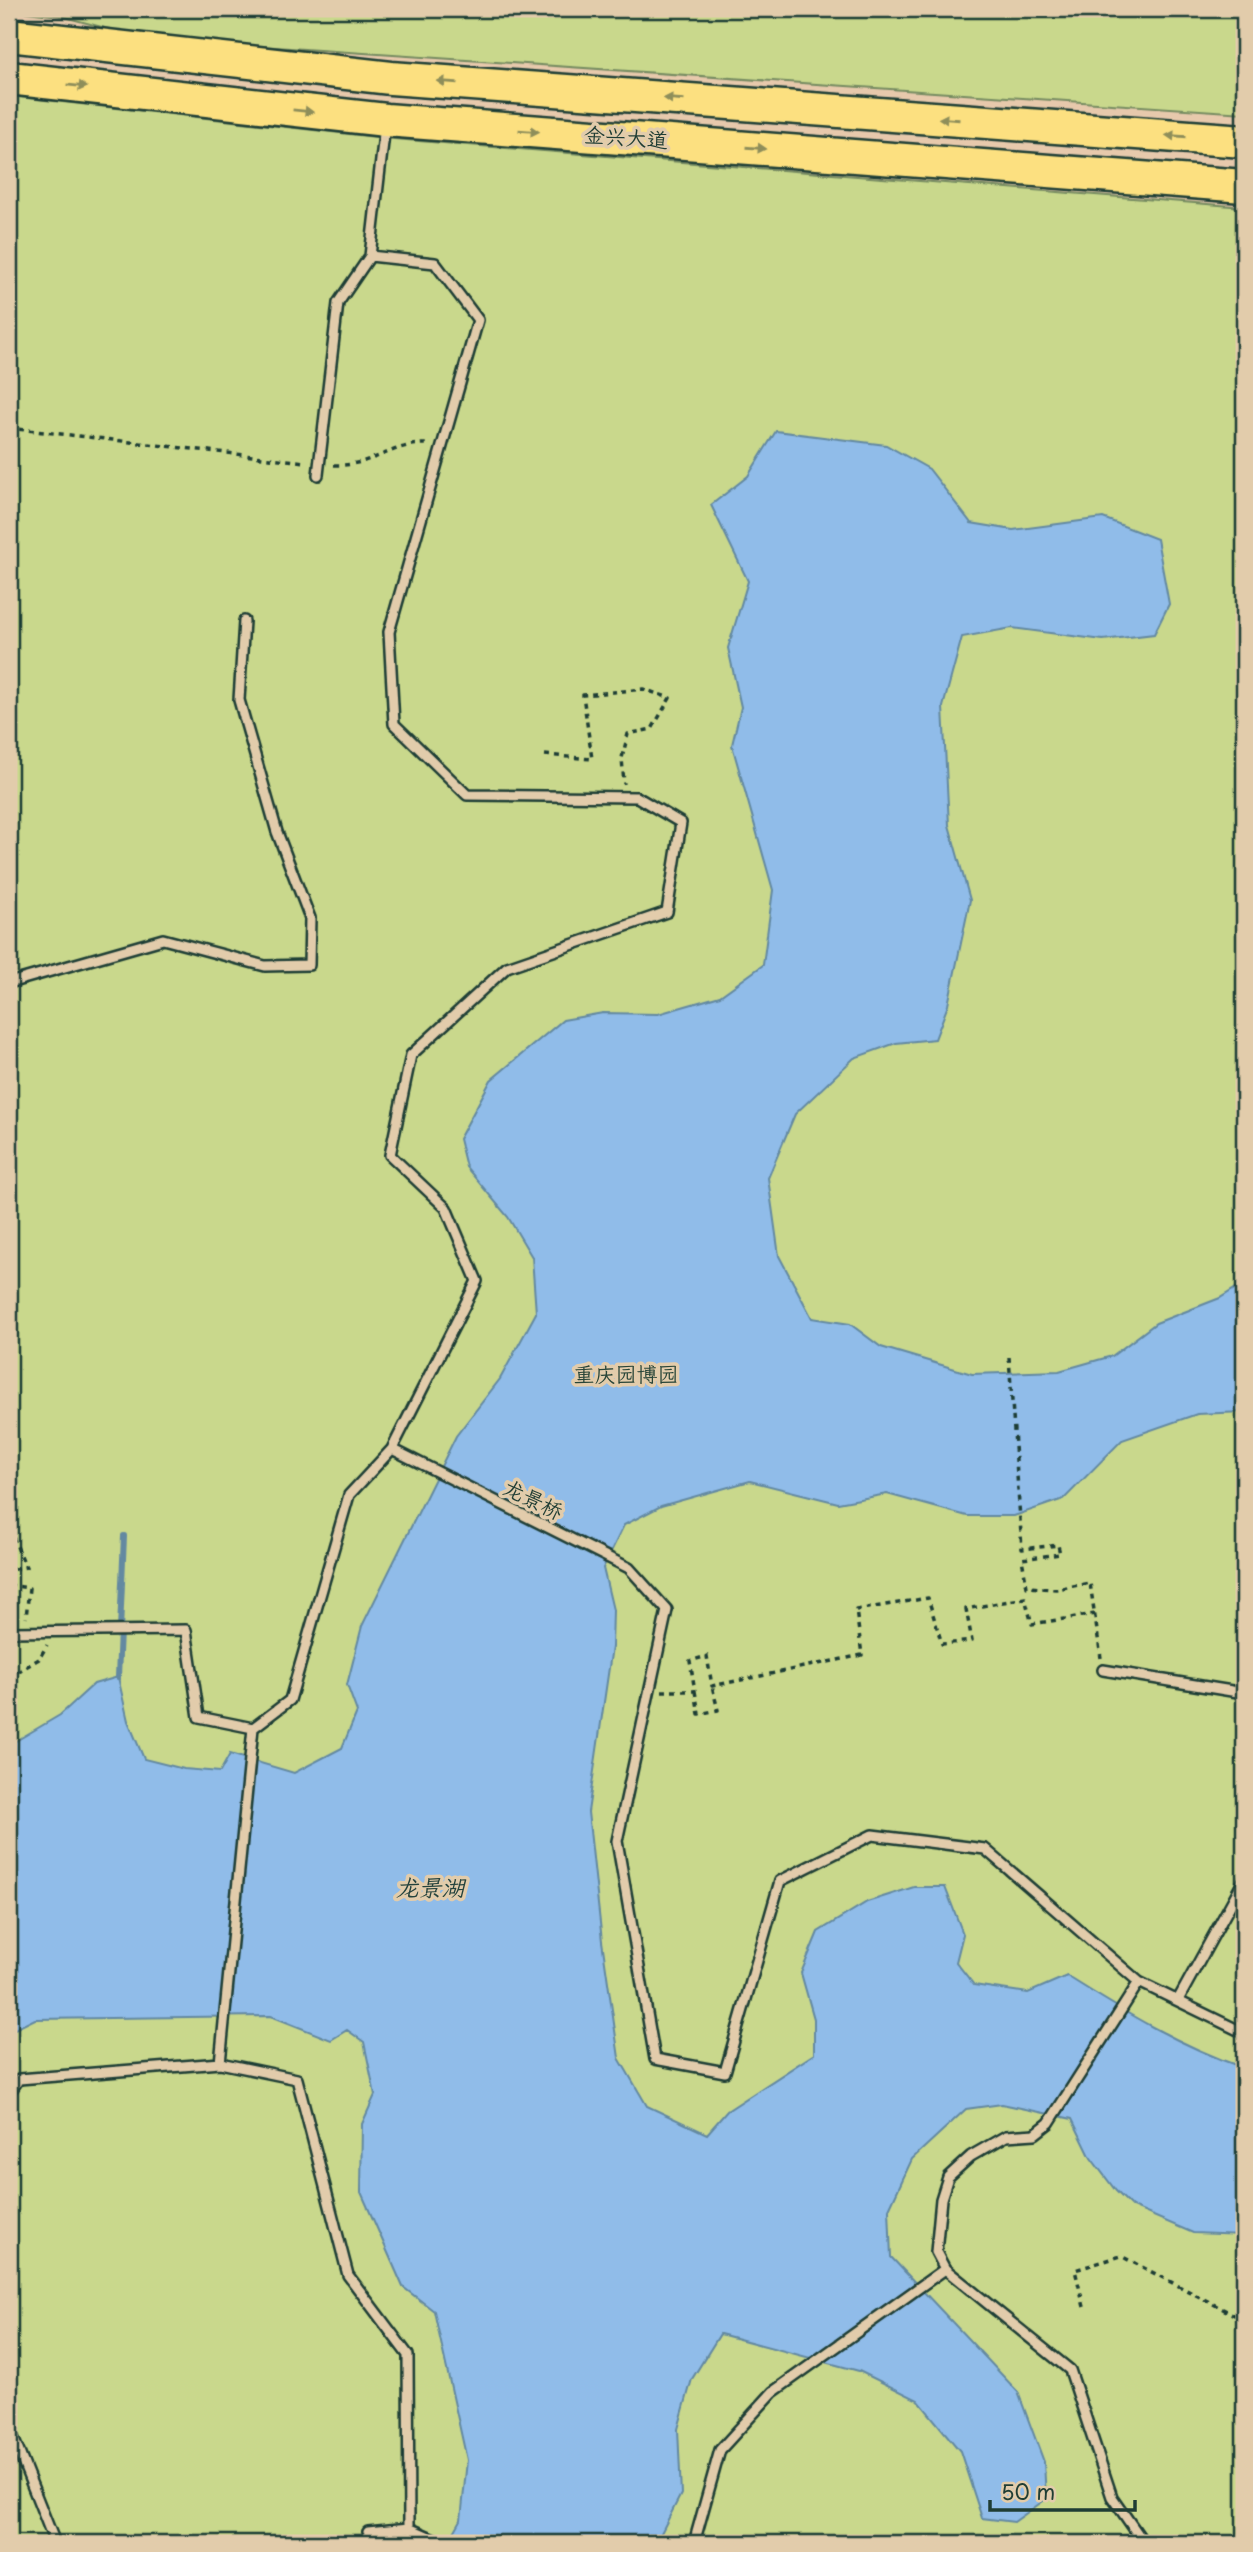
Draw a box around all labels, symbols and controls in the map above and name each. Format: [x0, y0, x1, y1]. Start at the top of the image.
one-way arrow [435, 77, 457, 88]
one-way arrow [66, 80, 88, 91]
one-way arrow [662, 93, 684, 104]
one-way arrow [292, 105, 314, 116]
one-way arrow [938, 113, 960, 124]
street label: 金兴大道 [583, 117, 669, 155]
one-way arrow [518, 126, 540, 137]
one-way arrow [1165, 130, 1187, 141]
one-way arrow [745, 143, 767, 154]
park label: 重庆园博园 [574, 1357, 679, 1389]
street label: 龙景桥 [499, 1470, 569, 1526]
water label: 龙景湖 [396, 1869, 467, 1904]
scale bar [990, 2468, 1136, 2512]
text: 50 m [1001, 2475, 1055, 2507]

